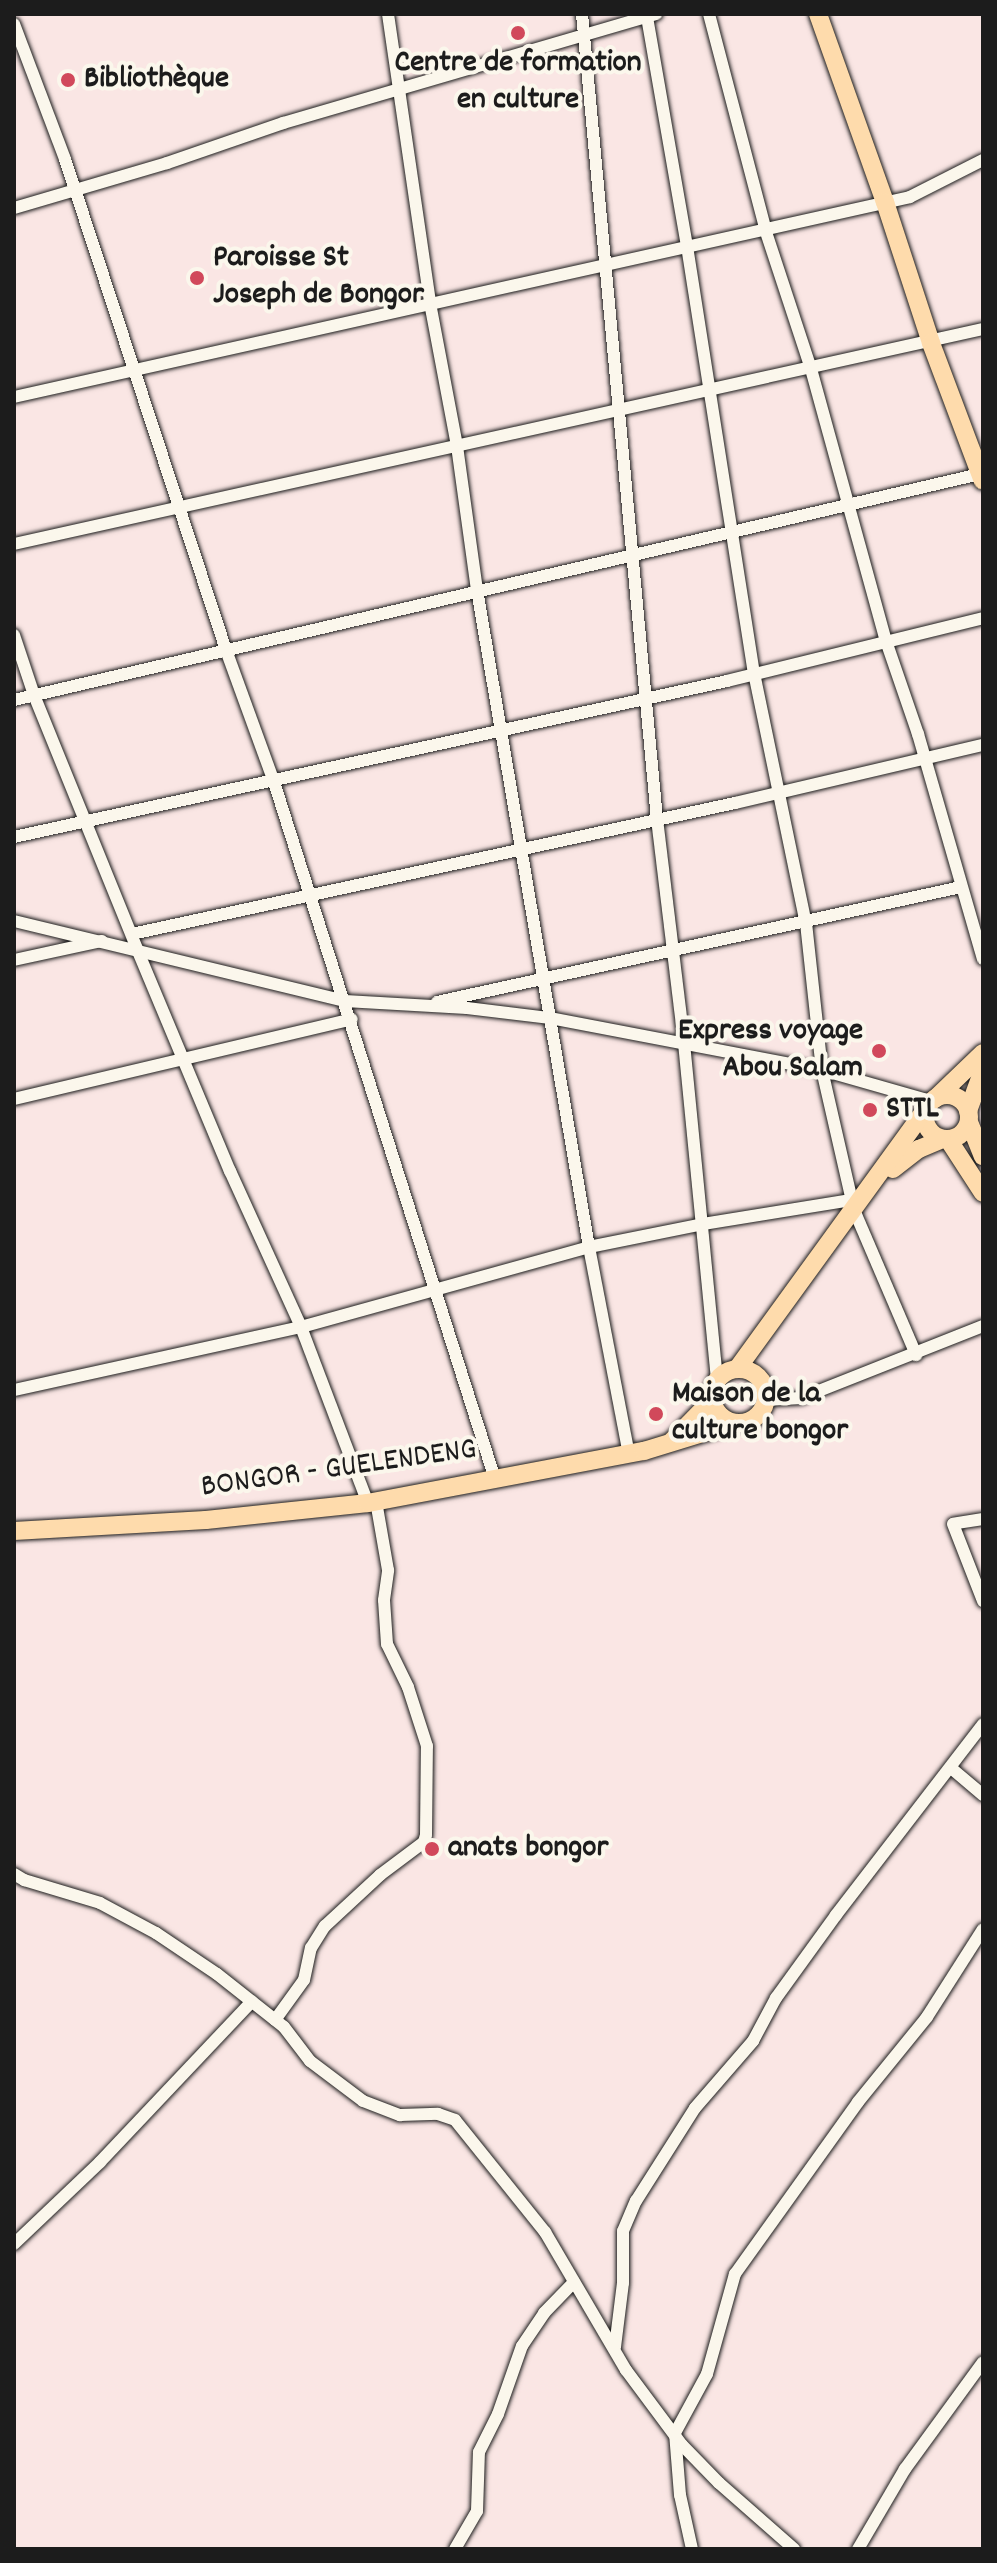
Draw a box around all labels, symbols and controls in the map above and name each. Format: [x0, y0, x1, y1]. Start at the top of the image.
marker: Centre de formation en culture [509, 24, 527, 42]
place label: Centre de formation en culture [394, 46, 642, 121]
place label: Bibliothèque [84, 61, 229, 99]
marker: Bibliothèque [59, 71, 77, 89]
place label: Paroisse St Joseph de Bongor [213, 241, 424, 316]
marker: Paroisse St Joseph de Bongor [188, 269, 206, 287]
place label: Express voyage Abou Salam [678, 1014, 863, 1089]
marker: Express voyage Abou Salam [870, 1042, 888, 1060]
place label: STTL [886, 1091, 939, 1129]
marker: STTL [861, 1101, 879, 1119]
place label: Maison de la culture bongor [672, 1377, 848, 1452]
marker: Maison de la culture bongor [647, 1405, 665, 1423]
street label: BONGOR - GUELENDENG [199, 1432, 479, 1508]
place label: anats bongor [448, 1830, 608, 1868]
marker: anats bongor [423, 1840, 441, 1858]

